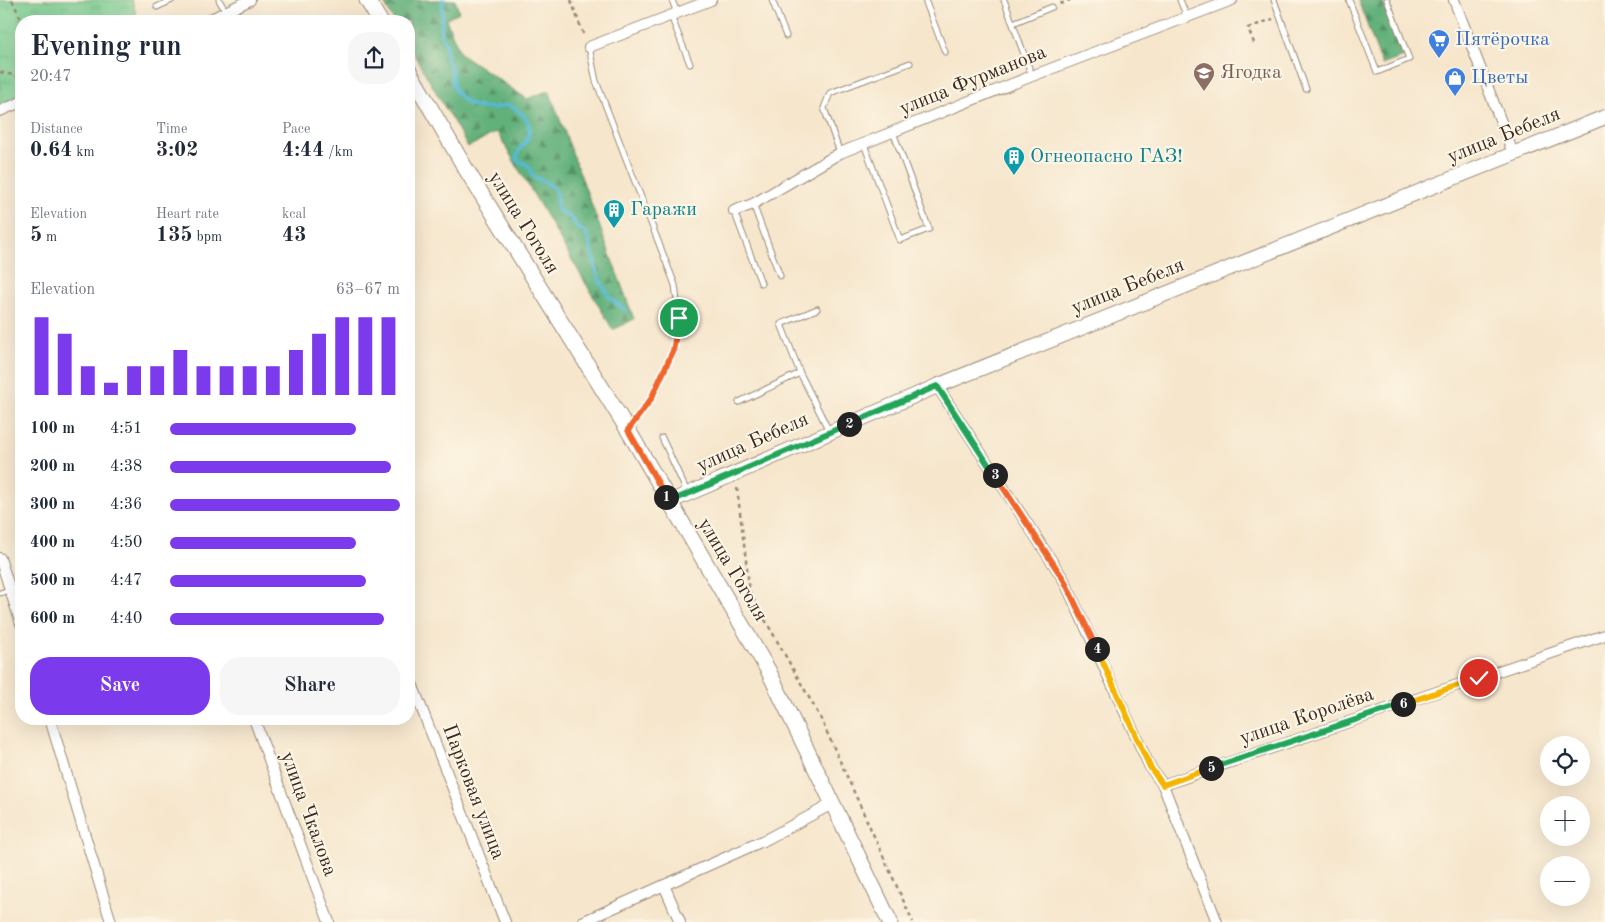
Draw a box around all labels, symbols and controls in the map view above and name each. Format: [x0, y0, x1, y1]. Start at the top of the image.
supermarket icon: Пятёрочка [1427, 28, 1451, 59]
place label: Пятёрочка [1455, 30, 1550, 50]
button: share [348, 32, 400, 84]
text: Evening run [30, 34, 182, 62]
street label: улица Фурманова [897, 42, 1049, 120]
school or university icon: Ягодка [1192, 61, 1216, 92]
place label: Ягодка [1220, 63, 1282, 83]
shop icon: Цветы [1443, 66, 1467, 97]
place label: Цветы [1471, 68, 1528, 88]
text: 20:47 [30, 69, 72, 85]
street label: улица Бебеля [1445, 104, 1563, 168]
text: Distance [30, 122, 83, 136]
text: Time [156, 122, 187, 136]
text: Pace [282, 122, 310, 136]
text: 0.64 [30, 140, 72, 161]
text: 3:02 [156, 140, 198, 161]
text: 4:44 [282, 140, 324, 161]
text: km [72, 145, 95, 159]
text: /km [324, 145, 353, 159]
building icon: Огнеопасно ГАЗ! [1002, 145, 1026, 176]
place label: Огнеопасно ГАЗ! [1030, 147, 1183, 167]
street label: улица Гоголя [484, 168, 562, 278]
building icon: Гаражи [602, 198, 626, 229]
place label: Гаражи [630, 200, 697, 220]
text: Elevation [30, 207, 87, 221]
text: Heart rate [156, 207, 219, 221]
text: kcal [282, 207, 306, 221]
text: 5 [30, 225, 42, 246]
text: 135 [156, 225, 193, 246]
text: 43 [282, 225, 306, 246]
text: m [42, 230, 57, 244]
text: bpm [193, 230, 222, 244]
street label: улица Бебеля [1069, 255, 1187, 319]
text: Elevation [30, 282, 95, 298]
text: 63–67 m [336, 282, 400, 298]
pin [658, 297, 700, 339]
icon: arrive [665, 304, 693, 332]
street label: улица Бебеля [694, 410, 812, 476]
pin: 2 [836, 412, 862, 436]
text: 2 [845, 417, 854, 431]
text: 100 m [30, 421, 75, 437]
text: 4:51 [110, 421, 142, 437]
text: 200 m [30, 459, 75, 475]
text: 4:38 [110, 459, 142, 475]
pin: 3 [982, 462, 1008, 488]
text: 3 [991, 468, 1000, 482]
pin: 1 [654, 484, 678, 510]
text: 1 [662, 490, 671, 504]
text: 300 m [30, 497, 75, 513]
text: 4:36 [110, 497, 142, 513]
street label: улица Гоголя [693, 515, 771, 625]
text: 400 m [30, 535, 75, 551]
text: 4:50 [110, 535, 142, 551]
text: 500 m [30, 573, 75, 589]
text: 4:47 [110, 573, 142, 589]
text: 600 m [30, 611, 75, 627]
text: 4:40 [110, 611, 142, 627]
pin: 4 [1084, 636, 1110, 662]
text: 4 [1093, 642, 1102, 656]
button: Save [30, 657, 210, 715]
button: Share [220, 657, 400, 715]
pin [1458, 657, 1500, 699]
icon: check [1465, 664, 1493, 692]
street label: улица Королёва [1237, 685, 1377, 749]
pin: 6 [1390, 692, 1416, 716]
text: 6 [1399, 697, 1408, 711]
street label: Парковая улица [438, 722, 508, 862]
map controls [1540, 736, 1590, 906]
button: locate [1540, 736, 1590, 786]
street label: улица Чкалова [276, 749, 340, 879]
pin: 5 [1198, 756, 1224, 780]
text: 5 [1207, 761, 1216, 775]
button: + [1540, 796, 1590, 846]
button: − [1540, 856, 1590, 906]

